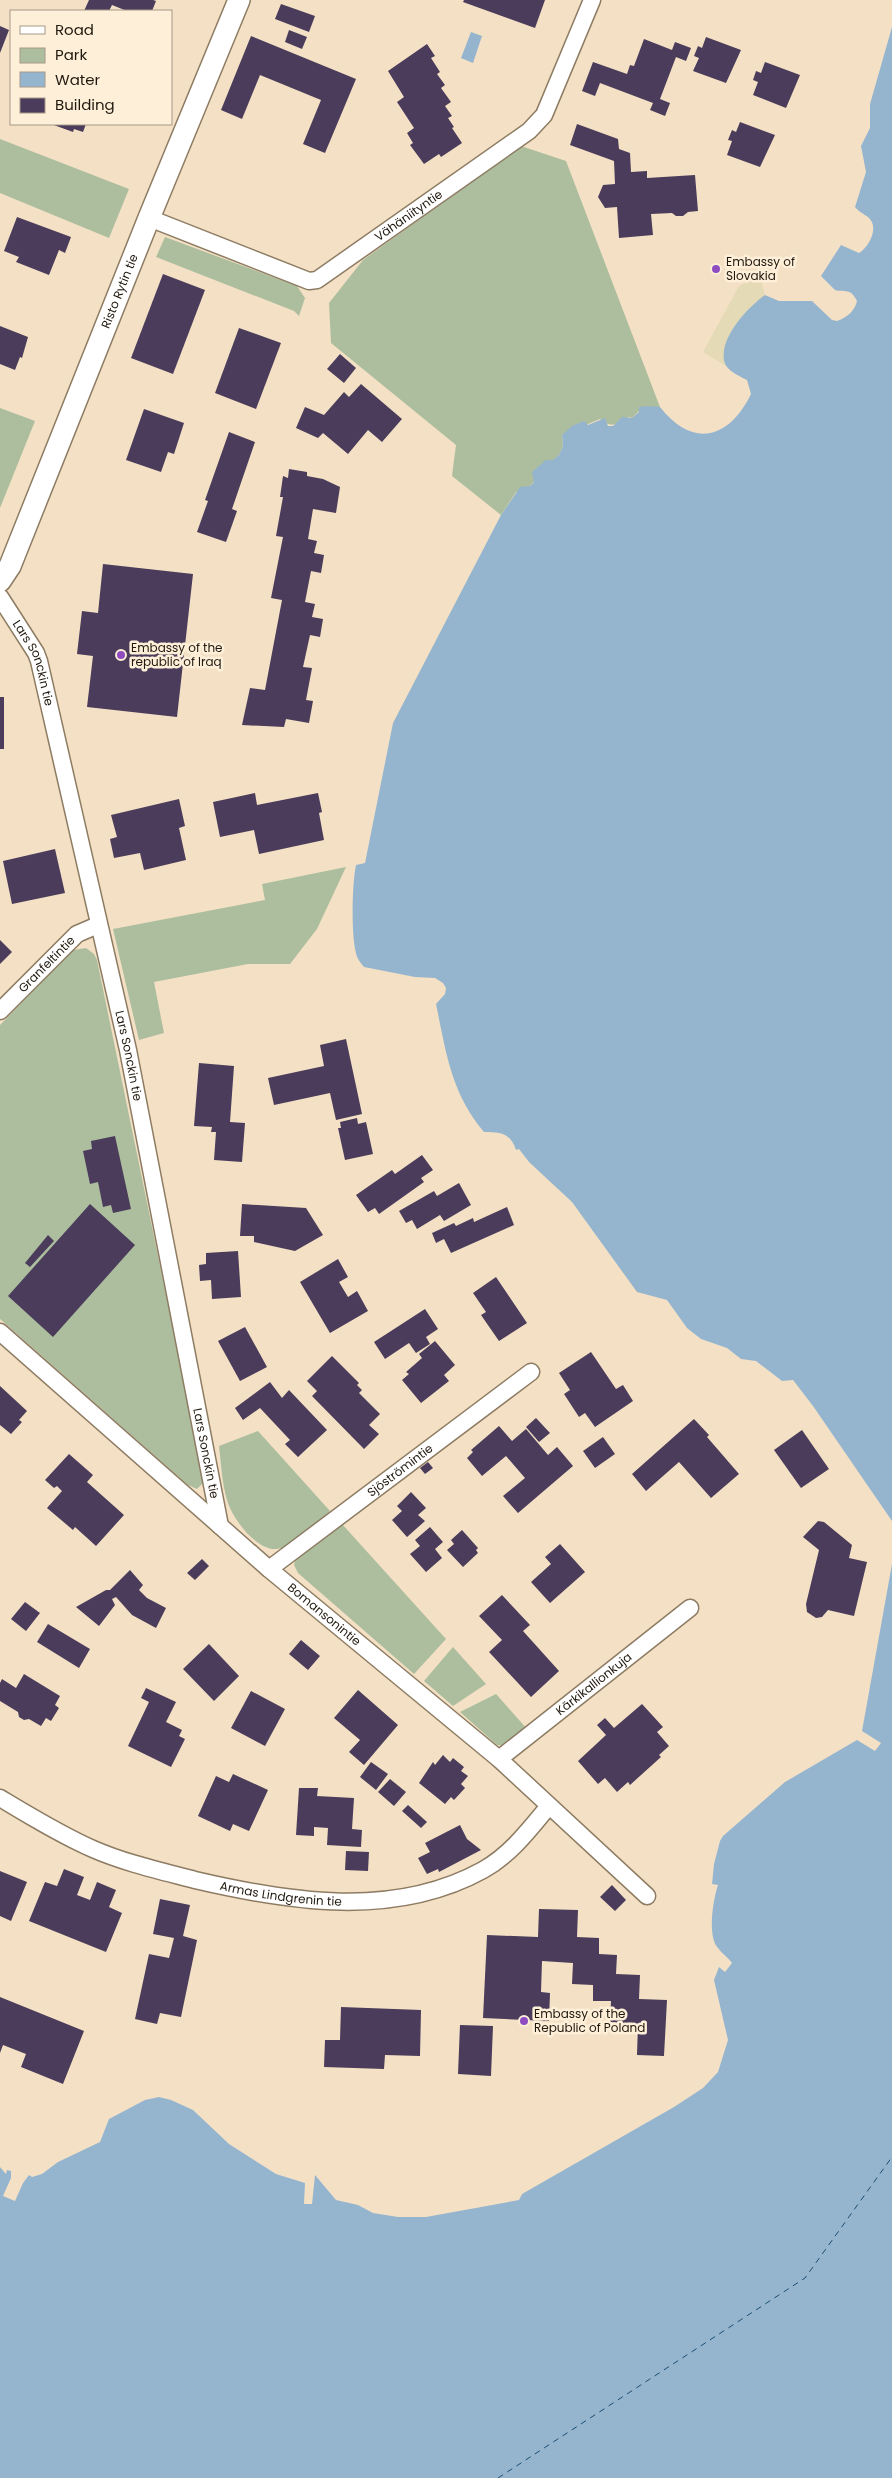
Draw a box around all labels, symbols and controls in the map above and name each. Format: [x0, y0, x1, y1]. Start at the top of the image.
legend [10, 10, 172, 125]
text: Road [55, 19, 94, 40]
text: Park [55, 44, 87, 65]
text: Water [55, 69, 101, 90]
text: Building [55, 94, 115, 115]
street label: Vähäniityntie [371, 185, 446, 245]
street label: Risto Rytin tie [97, 251, 142, 331]
place label: Embassy of Slovakia [726, 253, 795, 284]
marker: Embassy of Slovakia [710, 263, 722, 275]
street label: Lars Sonckin tie [9, 617, 58, 707]
place label: Embassy of the republic of Iraq [131, 639, 223, 670]
marker: Embassy of the republic of Iraq [115, 649, 127, 661]
street label: Granfeltintie [14, 932, 78, 996]
street label: Lars Sonckin tie [111, 1009, 147, 1102]
street label: Lars Sonckin tie [189, 1407, 224, 1500]
street label: Sjöströmintie [363, 1440, 436, 1500]
street label: Bomansonintie [284, 1579, 365, 1649]
street label: Kärkikallionkuja [552, 1648, 635, 1719]
street label: Armas Lindgrenin tie [218, 1877, 342, 1910]
place label: Embassy of the Republic of Poland [534, 2005, 645, 2036]
marker: Embassy of the Republic of Poland [518, 2015, 530, 2027]

